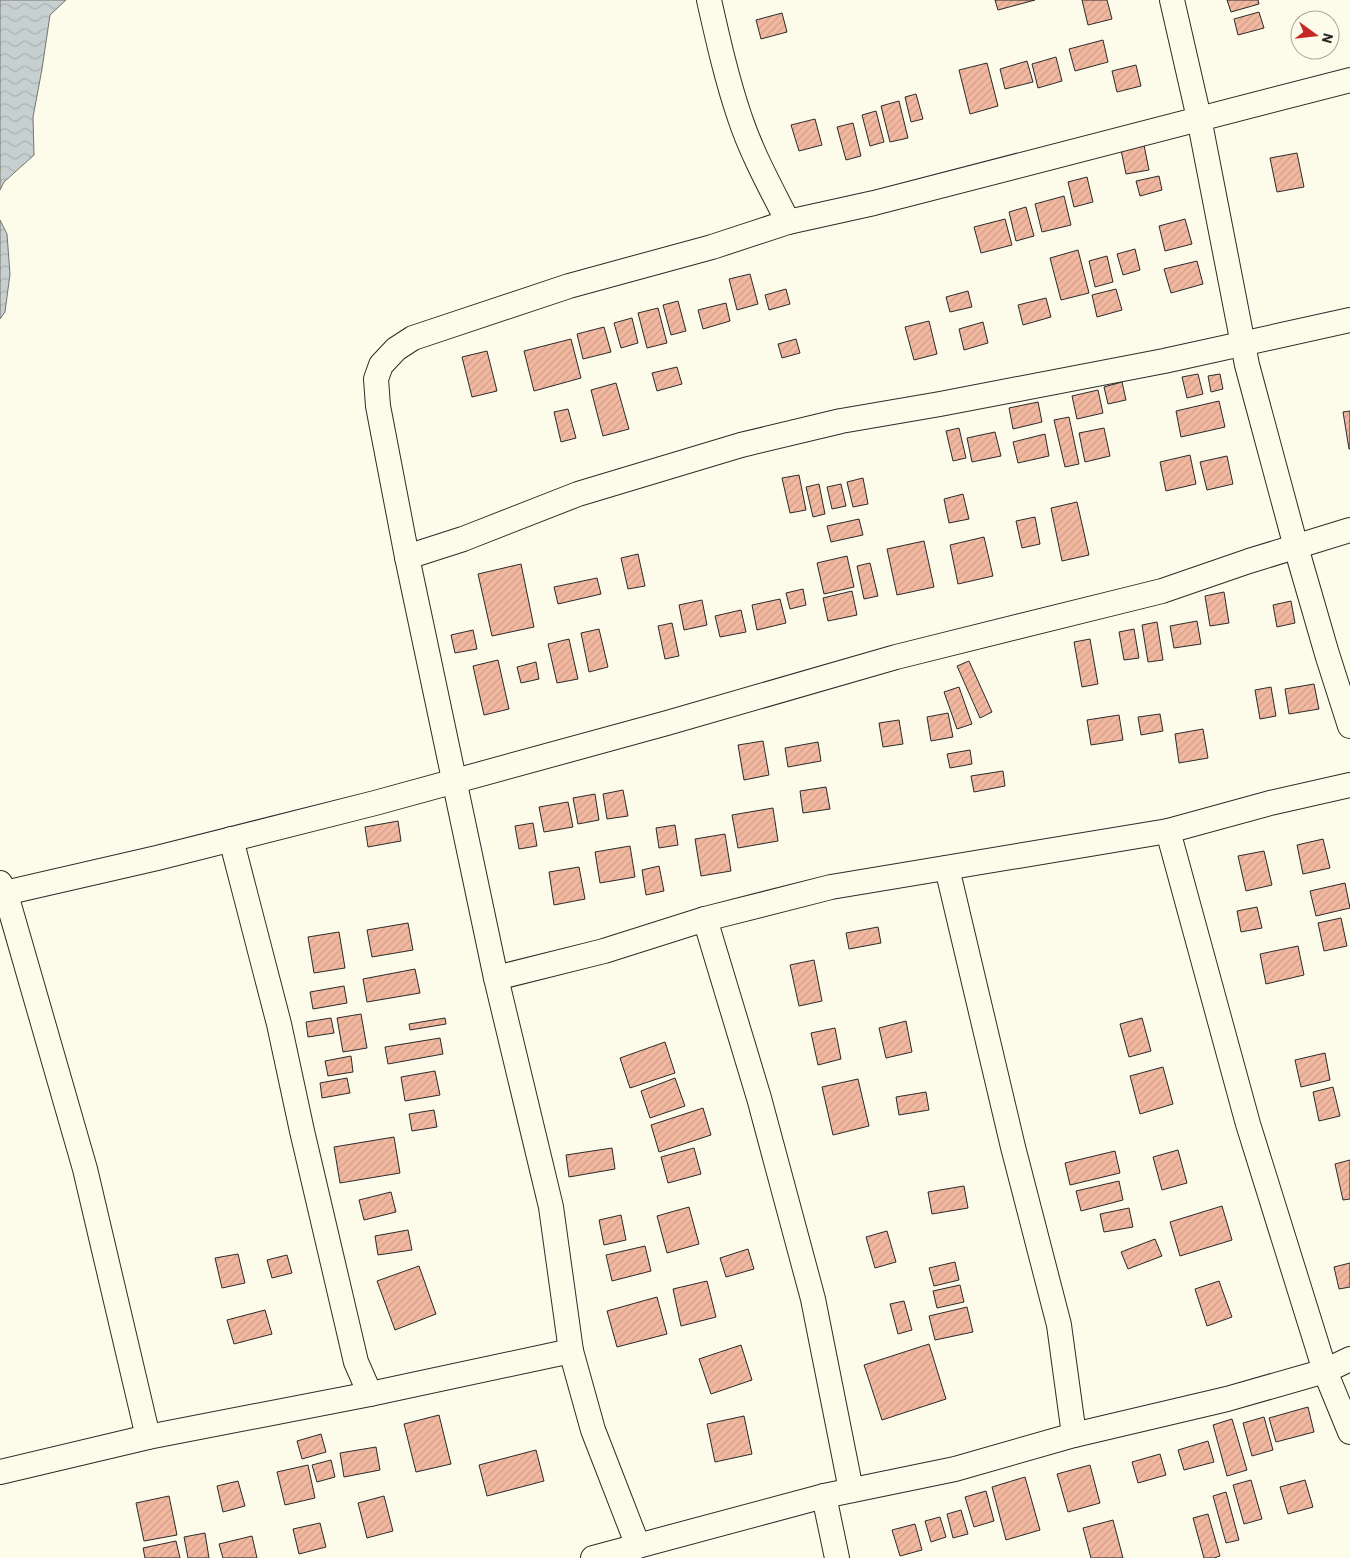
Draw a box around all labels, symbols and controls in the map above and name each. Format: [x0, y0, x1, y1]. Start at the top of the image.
north arrow [1290, 10, 1340, 60]
text: N [1319, 32, 1337, 45]

